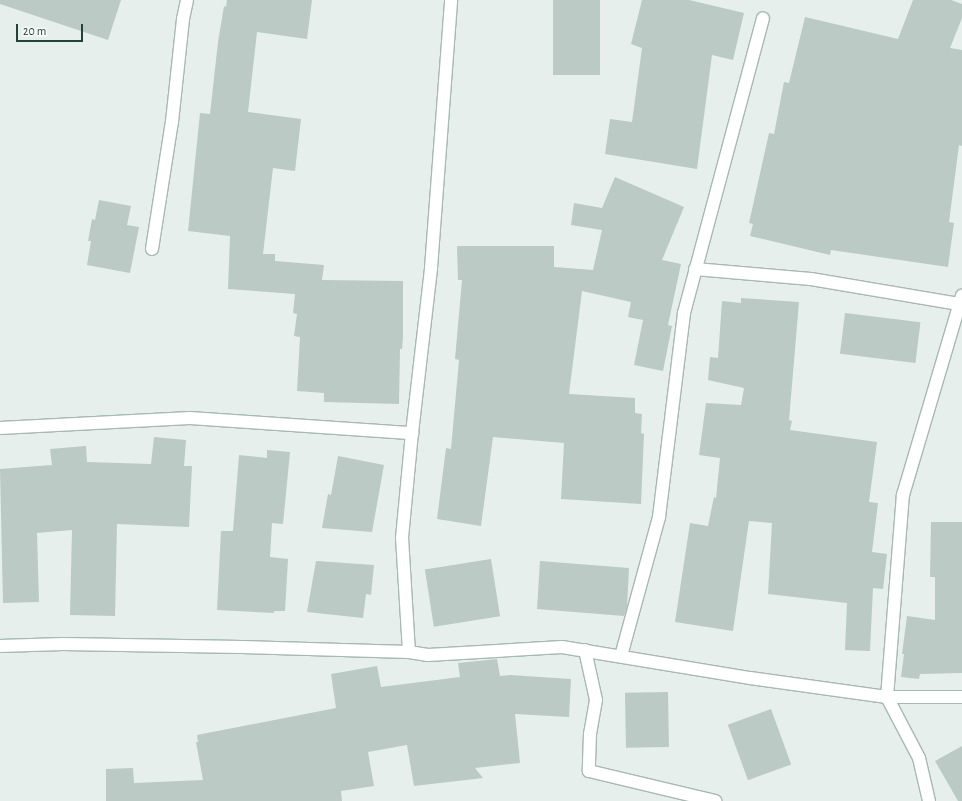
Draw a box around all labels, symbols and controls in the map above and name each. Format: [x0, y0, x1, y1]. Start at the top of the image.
scale bar [18, 16, 85, 42]
text: 20 m [23, 25, 46, 37]

